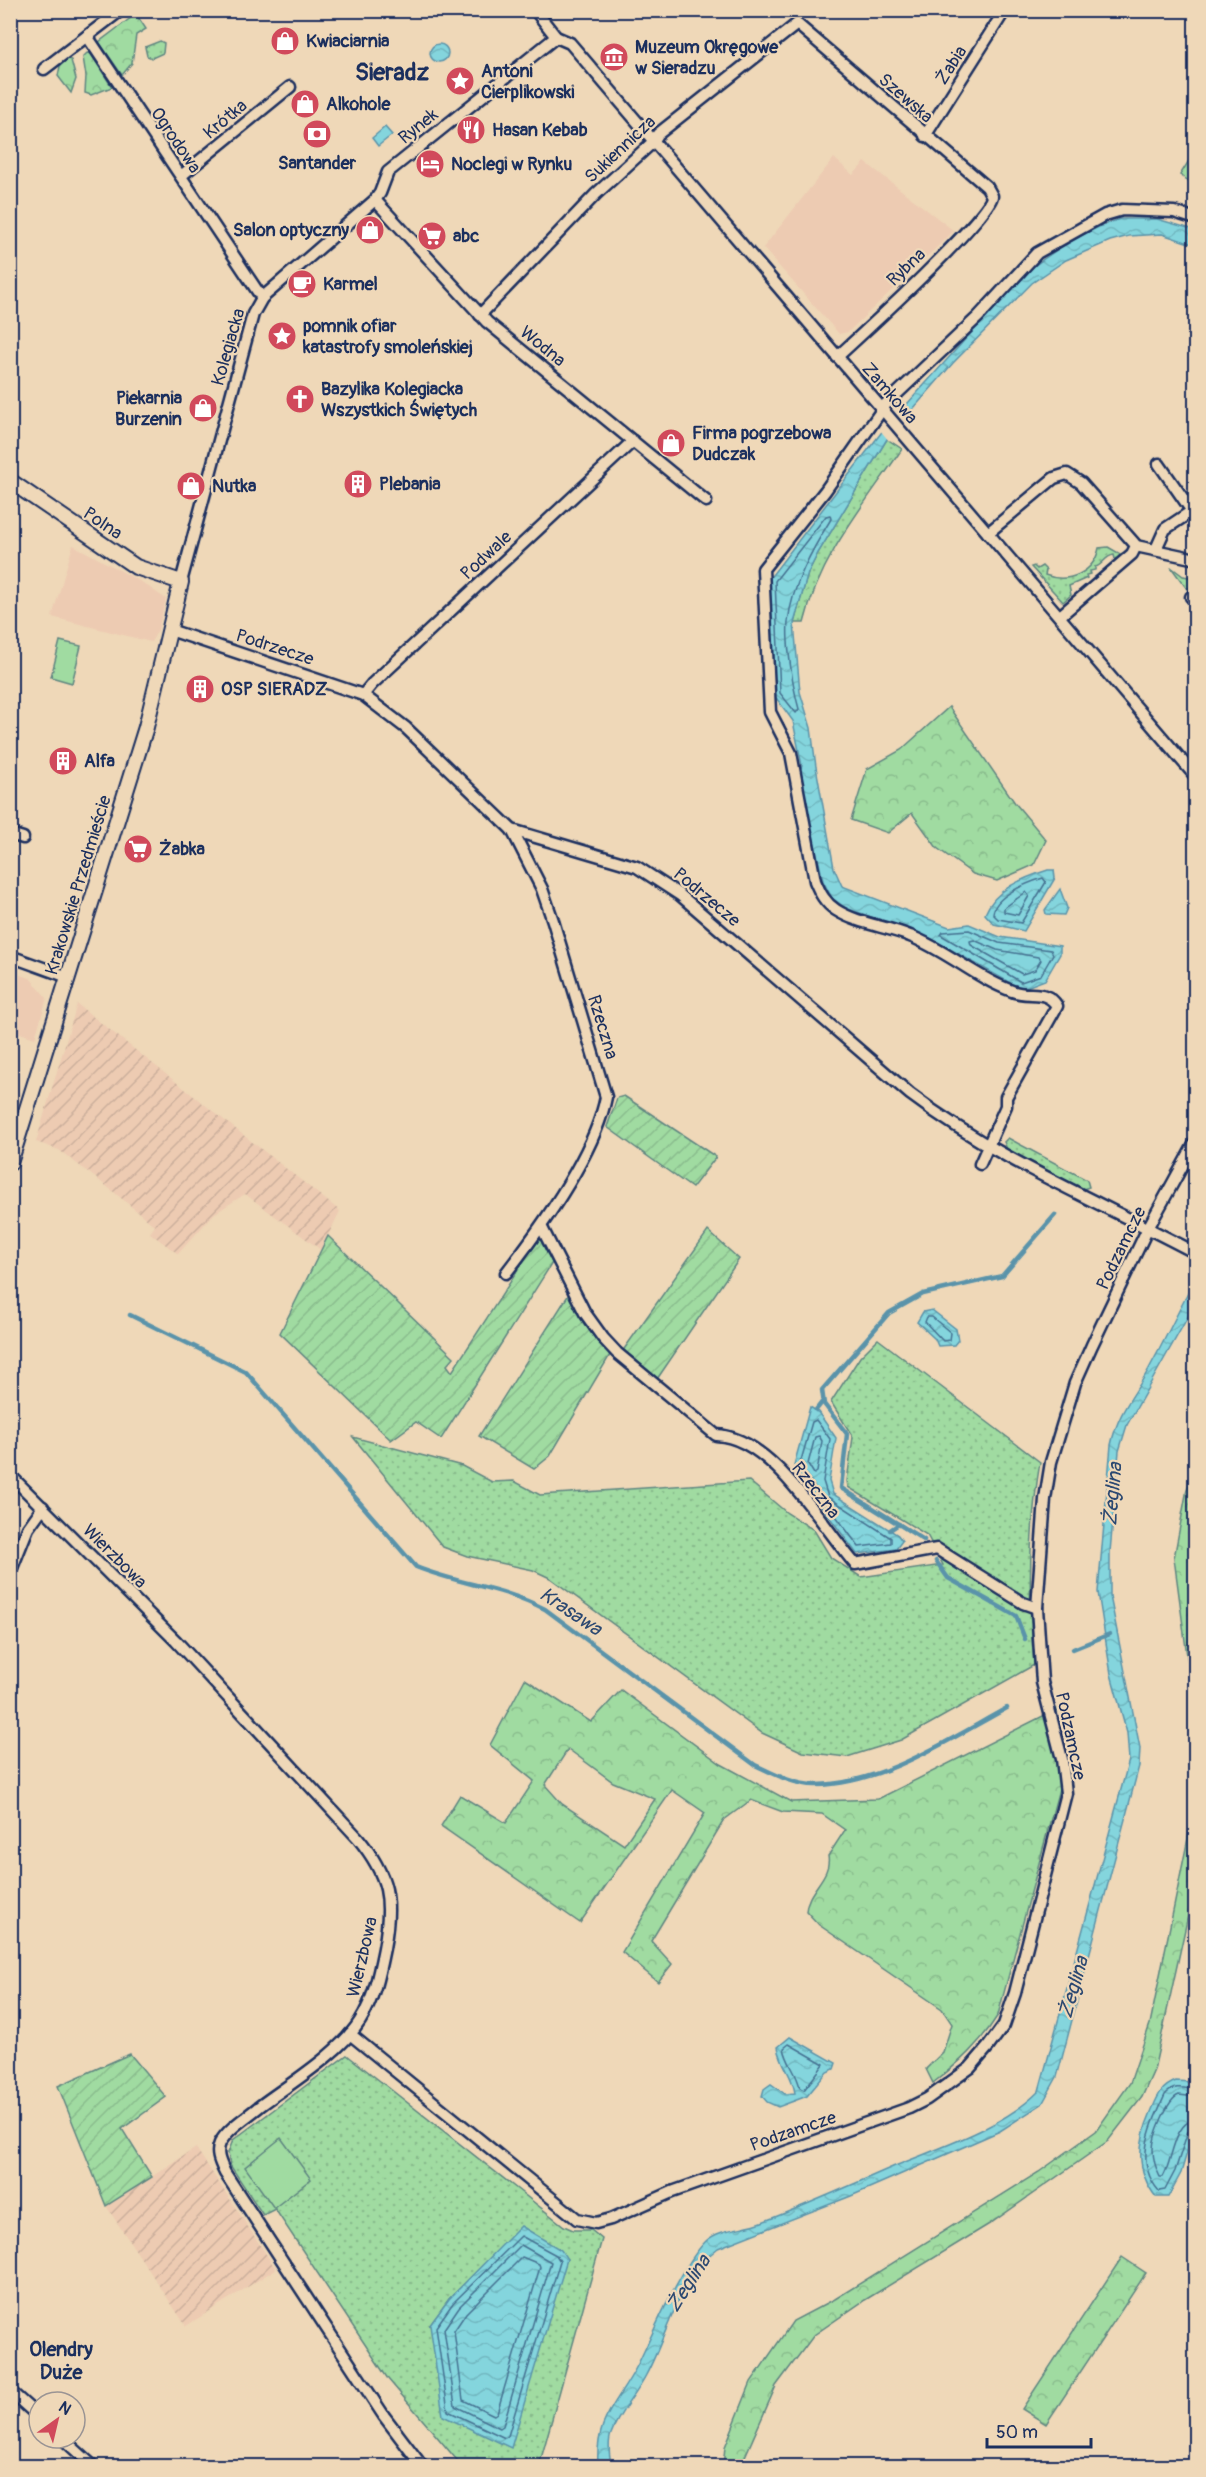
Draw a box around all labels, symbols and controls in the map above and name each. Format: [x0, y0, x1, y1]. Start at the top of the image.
shop icon: Kwiaciarnia [269, 25, 301, 57]
place label: Kwiaciarnia [306, 30, 390, 53]
place label: Muzeum Okręgowe w Sieradzu [635, 36, 779, 80]
museum icon: Muzeum Okręgowe w Sieradzu [598, 41, 630, 73]
street label: Żabia [930, 42, 972, 89]
district label: Sieradz [355, 58, 430, 87]
place label: Antoni Cierplikowski [481, 60, 575, 104]
place icon: Antoni Cierplikowski [444, 65, 476, 97]
street label: Szewska [874, 68, 938, 128]
shop icon: Alkohole [289, 88, 321, 120]
place label: Alkohole [326, 93, 392, 116]
street label: Krótka [199, 94, 252, 144]
street label: Ogrodowa [145, 103, 206, 178]
street label: Rynek [394, 103, 443, 149]
street label: Sukiennicza [580, 111, 661, 188]
restaurant icon: Hasan Kebab [455, 114, 487, 146]
bank icon: Santander [301, 118, 333, 150]
place label: Hasan Kebab [492, 119, 588, 142]
hotel icon: Noclegi w Rynku [414, 148, 446, 180]
place label: Santander [278, 152, 357, 175]
place label: Noclegi w Rynku [451, 153, 572, 176]
shop icon: Salon optyczny [354, 214, 386, 246]
place label: Salon optyczny [233, 219, 349, 242]
supermarket icon: abc [416, 220, 448, 252]
place label: abc [453, 225, 479, 248]
street label: Rybna [882, 243, 931, 291]
cafe icon: Karmel [286, 268, 318, 300]
place label: Karmel [323, 273, 378, 296]
street label: Kolegiacka [206, 306, 250, 388]
place label: pomnik ofiar katastrofy smoleńskiej [302, 315, 473, 359]
place icon: pomnik ofiar katastrofy smoleńskiej [266, 320, 298, 352]
street label: Wodna [515, 321, 570, 372]
street label: Zamkowa [857, 358, 923, 429]
place label: Bazylika Kolegiacka Wszystkich Świętych [321, 378, 478, 422]
church icon: Bazylika Kolegiacka Wszystkich Świętych [284, 383, 316, 415]
place label: Piekarnia Burzenin [115, 387, 183, 431]
shop icon: Piekarnia Burzenin [187, 392, 219, 424]
place label: Firma pogrzebowa Dudczak [692, 422, 832, 466]
shop icon: Firma pogrzebowa Dudczak [655, 427, 687, 459]
building icon: Plebania [342, 468, 374, 500]
shop icon: Nutka [175, 470, 207, 502]
place label: Plebania [379, 473, 441, 496]
place label: Nutka [212, 475, 257, 498]
street label: Polna [79, 502, 127, 545]
street label: Podwale [456, 526, 517, 585]
street label: Podrzecze [233, 624, 317, 671]
building icon: OSP SIERADZ [184, 673, 216, 705]
place label: OSP SIERADZ [221, 678, 328, 701]
building icon: Alfa [47, 745, 79, 777]
place label: Alfa [84, 750, 116, 773]
street label: Krakowskie Przedmieście [40, 792, 117, 978]
supermarket icon: Żabka [122, 833, 154, 865]
place label: Żabka [159, 838, 206, 861]
street label: Podrzecze [668, 863, 745, 932]
street label: Rzeczna [582, 992, 623, 1062]
street label: Podzamcze [1091, 1203, 1151, 1294]
street label: Rzeczna [786, 1457, 845, 1523]
water label: Żeglina [1097, 1460, 1128, 1526]
street label: Wierzbowa [77, 1519, 152, 1594]
water label: Krasawa [535, 1582, 608, 1642]
street label: Podzamcze [1050, 1690, 1091, 1782]
street label: Wierzbowa [342, 1915, 383, 2000]
water label: Żeglina [1053, 1952, 1095, 2021]
street label: Podzamcze [747, 2106, 839, 2157]
water label: Żeglina [661, 2249, 717, 2316]
district label: Olendry Duże [29, 2337, 93, 2385]
north arrow [27, 2390, 87, 2450]
text: N [55, 2397, 75, 2420]
scale bar [987, 2411, 1090, 2449]
text: 50 m [996, 2421, 1038, 2444]

